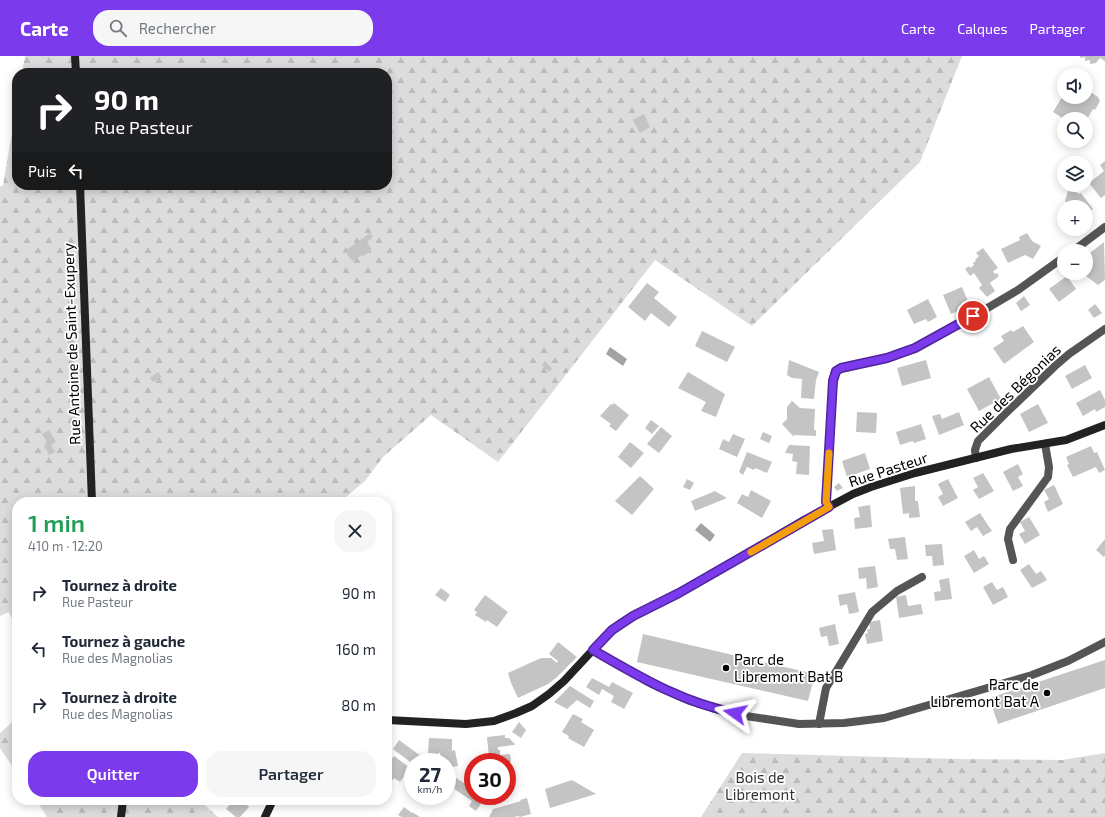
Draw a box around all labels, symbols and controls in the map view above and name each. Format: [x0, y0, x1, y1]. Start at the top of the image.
search box [93, 10, 373, 46]
text: Carte [20, 17, 69, 40]
icon: search [107, 17, 129, 39]
text: Rechercher [139, 19, 216, 37]
text: Carte [901, 20, 935, 37]
text: Calques [957, 20, 1008, 37]
text: Partager [1030, 20, 1085, 37]
map controls [1057, 68, 1093, 280]
button: sound [1057, 68, 1093, 104]
text: 90 m [94, 82, 159, 116]
icon: right [28, 84, 80, 136]
button: search [1057, 112, 1093, 148]
text: Rue Pasteur [94, 116, 193, 138]
button: layers [1057, 156, 1093, 192]
icon: left [65, 160, 87, 182]
text: Puis [28, 162, 57, 180]
button: + [1057, 200, 1093, 236]
street label: Rue Antoine de Saint-Exupery [58, 243, 84, 445]
button: − [1057, 244, 1093, 280]
pin [956, 299, 990, 333]
icon: arrive [962, 305, 984, 327]
street label: Rue des Bégonias [966, 340, 1064, 436]
street label: Rue Pasteur [846, 448, 930, 490]
text: 1 min [28, 508, 85, 537]
button: close [334, 510, 376, 552]
text: 410 m · 12:20 [28, 538, 103, 554]
text: Tournez à droite [62, 576, 177, 594]
icon: right [28, 582, 50, 604]
text: 90 m [342, 584, 376, 602]
text: Rue Pasteur [62, 594, 133, 610]
text: Tournez à gauche [62, 632, 185, 650]
icon: left [28, 638, 50, 660]
text: 160 m [336, 640, 376, 658]
text: Rue des Magnolias [62, 650, 173, 666]
place label: Parc de Libremont Bat B [734, 650, 843, 685]
marker: Parc de Libremont Bat B [721, 663, 731, 673]
place label: Parc de Libremont Bat A [930, 675, 1040, 710]
text: Tournez à droite [62, 688, 177, 706]
marker: Parc de Libremont Bat A [1042, 688, 1052, 698]
position arrow [714, 692, 756, 734]
icon: right [28, 694, 50, 716]
text: 80 m [341, 696, 376, 714]
text: Rue des Magnolias [62, 706, 173, 722]
button: Quitter [28, 751, 198, 797]
button: Partager [206, 751, 376, 797]
speed limit sign: 30 [464, 753, 516, 805]
text: 27 [419, 762, 441, 786]
park label: Bois de Libremont [725, 768, 795, 803]
text: km/h [418, 783, 442, 795]

